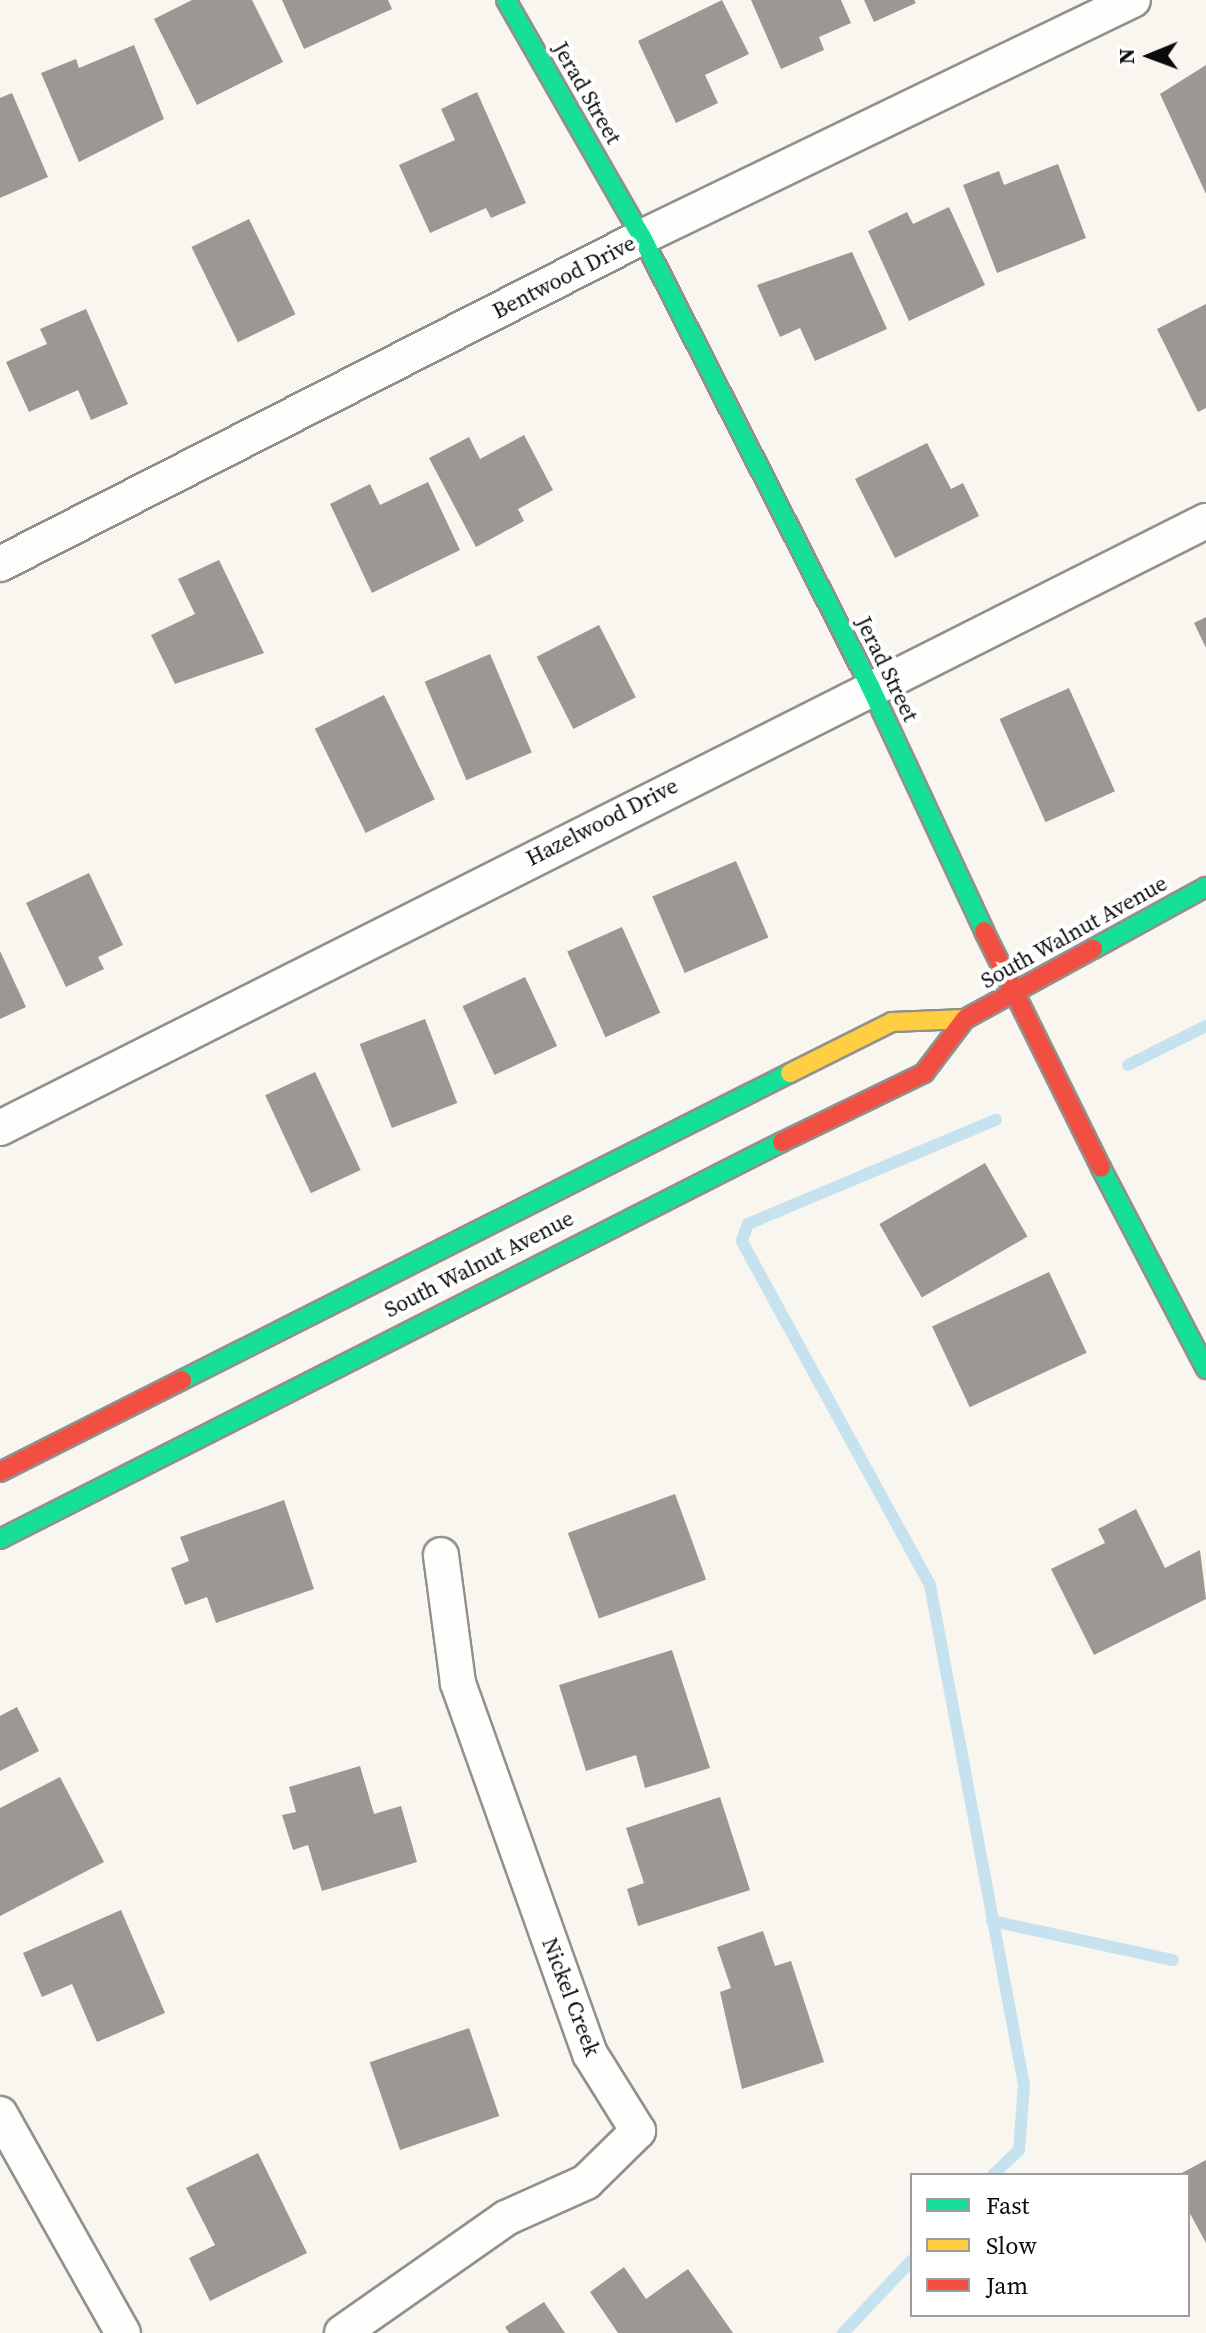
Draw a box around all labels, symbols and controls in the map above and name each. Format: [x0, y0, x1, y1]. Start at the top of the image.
north arrow [1110, 16, 1190, 96]
street label: Jerad Street [547, 37, 627, 149]
text: N [1111, 48, 1141, 65]
street label: Bentwood Drive [488, 230, 640, 324]
street label: Jerad Street [850, 612, 924, 726]
street label: Hazelwood Drive [522, 772, 682, 872]
street label: South Walnut Avenue [976, 870, 1172, 994]
street label: South Walnut Avenue [380, 1205, 578, 1323]
street label: Nickel Creek [536, 1934, 606, 2060]
legend [910, 2173, 1190, 2317]
text: Fast [986, 2189, 1029, 2222]
text: Slow [986, 2229, 1037, 2262]
text: Jam [986, 2269, 1028, 2302]

